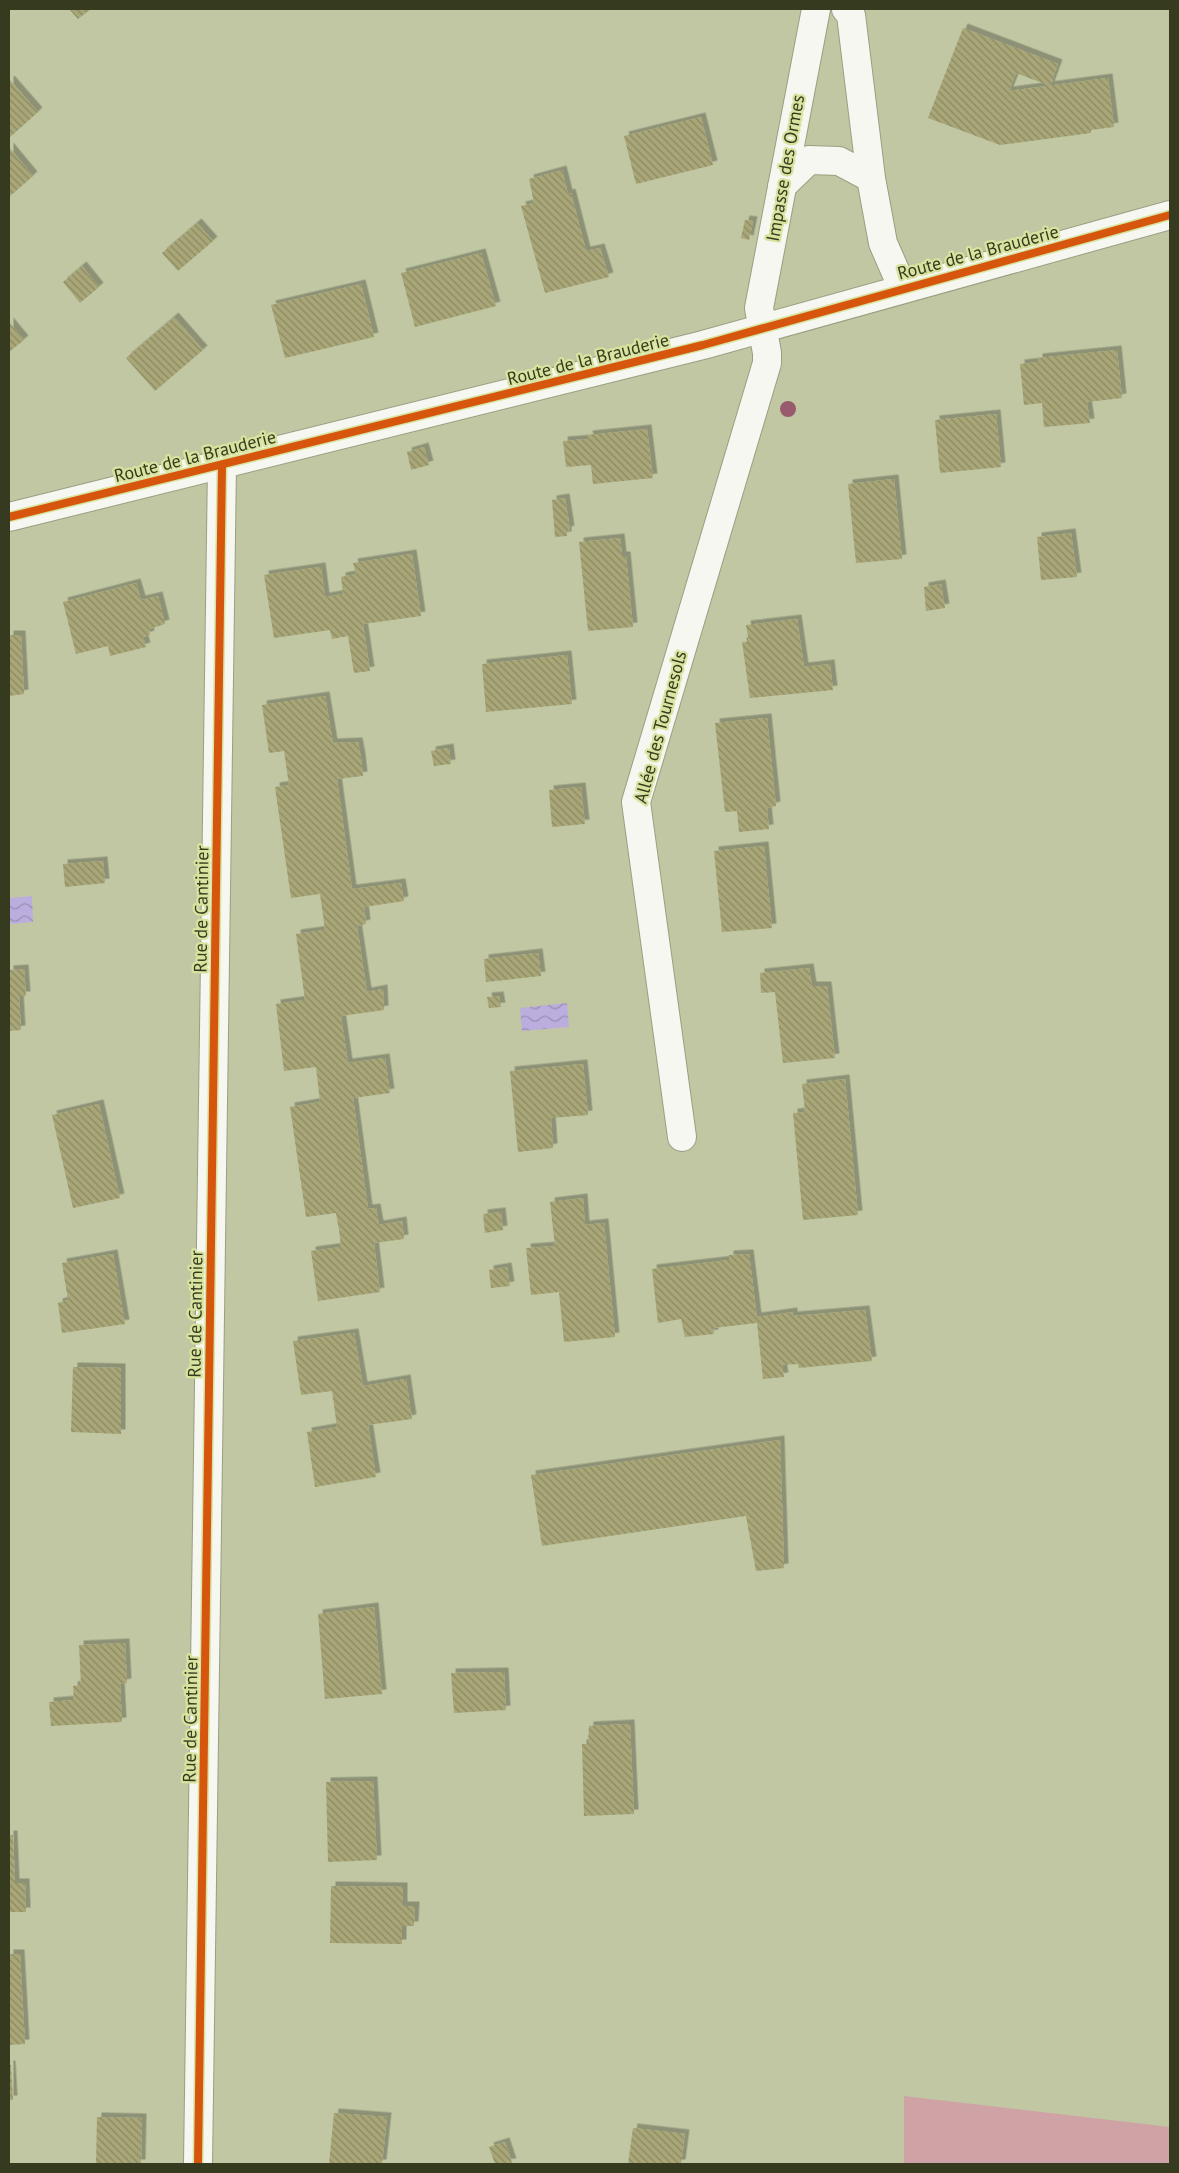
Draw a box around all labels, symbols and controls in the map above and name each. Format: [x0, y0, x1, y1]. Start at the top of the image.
street label: Impasse des Ormes [761, 93, 809, 243]
street label: Route de la Brauderie [895, 219, 1061, 285]
street label: Route de la Brauderie [505, 328, 671, 390]
street label: Route de la Brauderie [112, 425, 278, 487]
street label: Allée des Tournesols [629, 648, 691, 806]
street label: Rue de Cantinier [188, 845, 214, 973]
street label: Rue de Cantinier [182, 1250, 208, 1378]
street label: Rue de Cantinier [177, 1655, 203, 1783]

